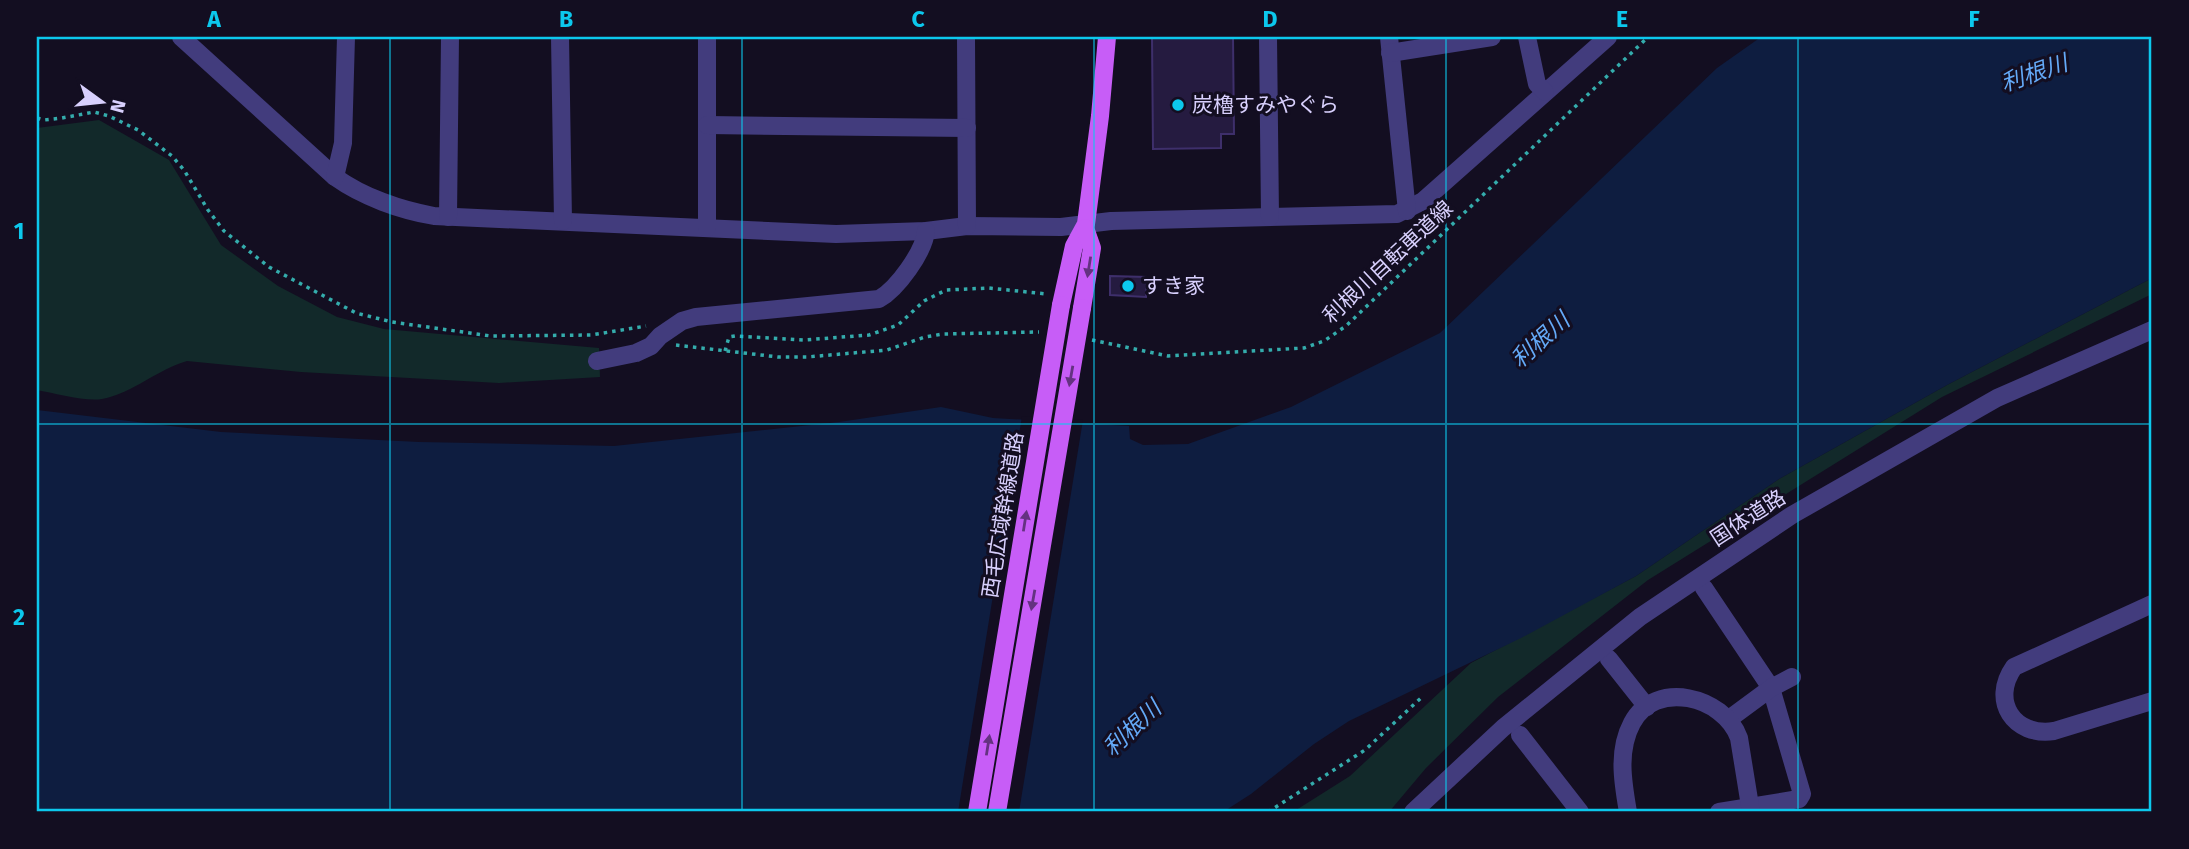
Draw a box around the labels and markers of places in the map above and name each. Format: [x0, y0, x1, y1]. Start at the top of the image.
place label: 炭櫓すみやぐら [1192, 92, 1339, 118]
marker: 炭櫓すみやぐら [1170, 97, 1186, 113]
place label: すき家 [1142, 273, 1205, 299]
marker: すき家 [1120, 278, 1136, 294]

